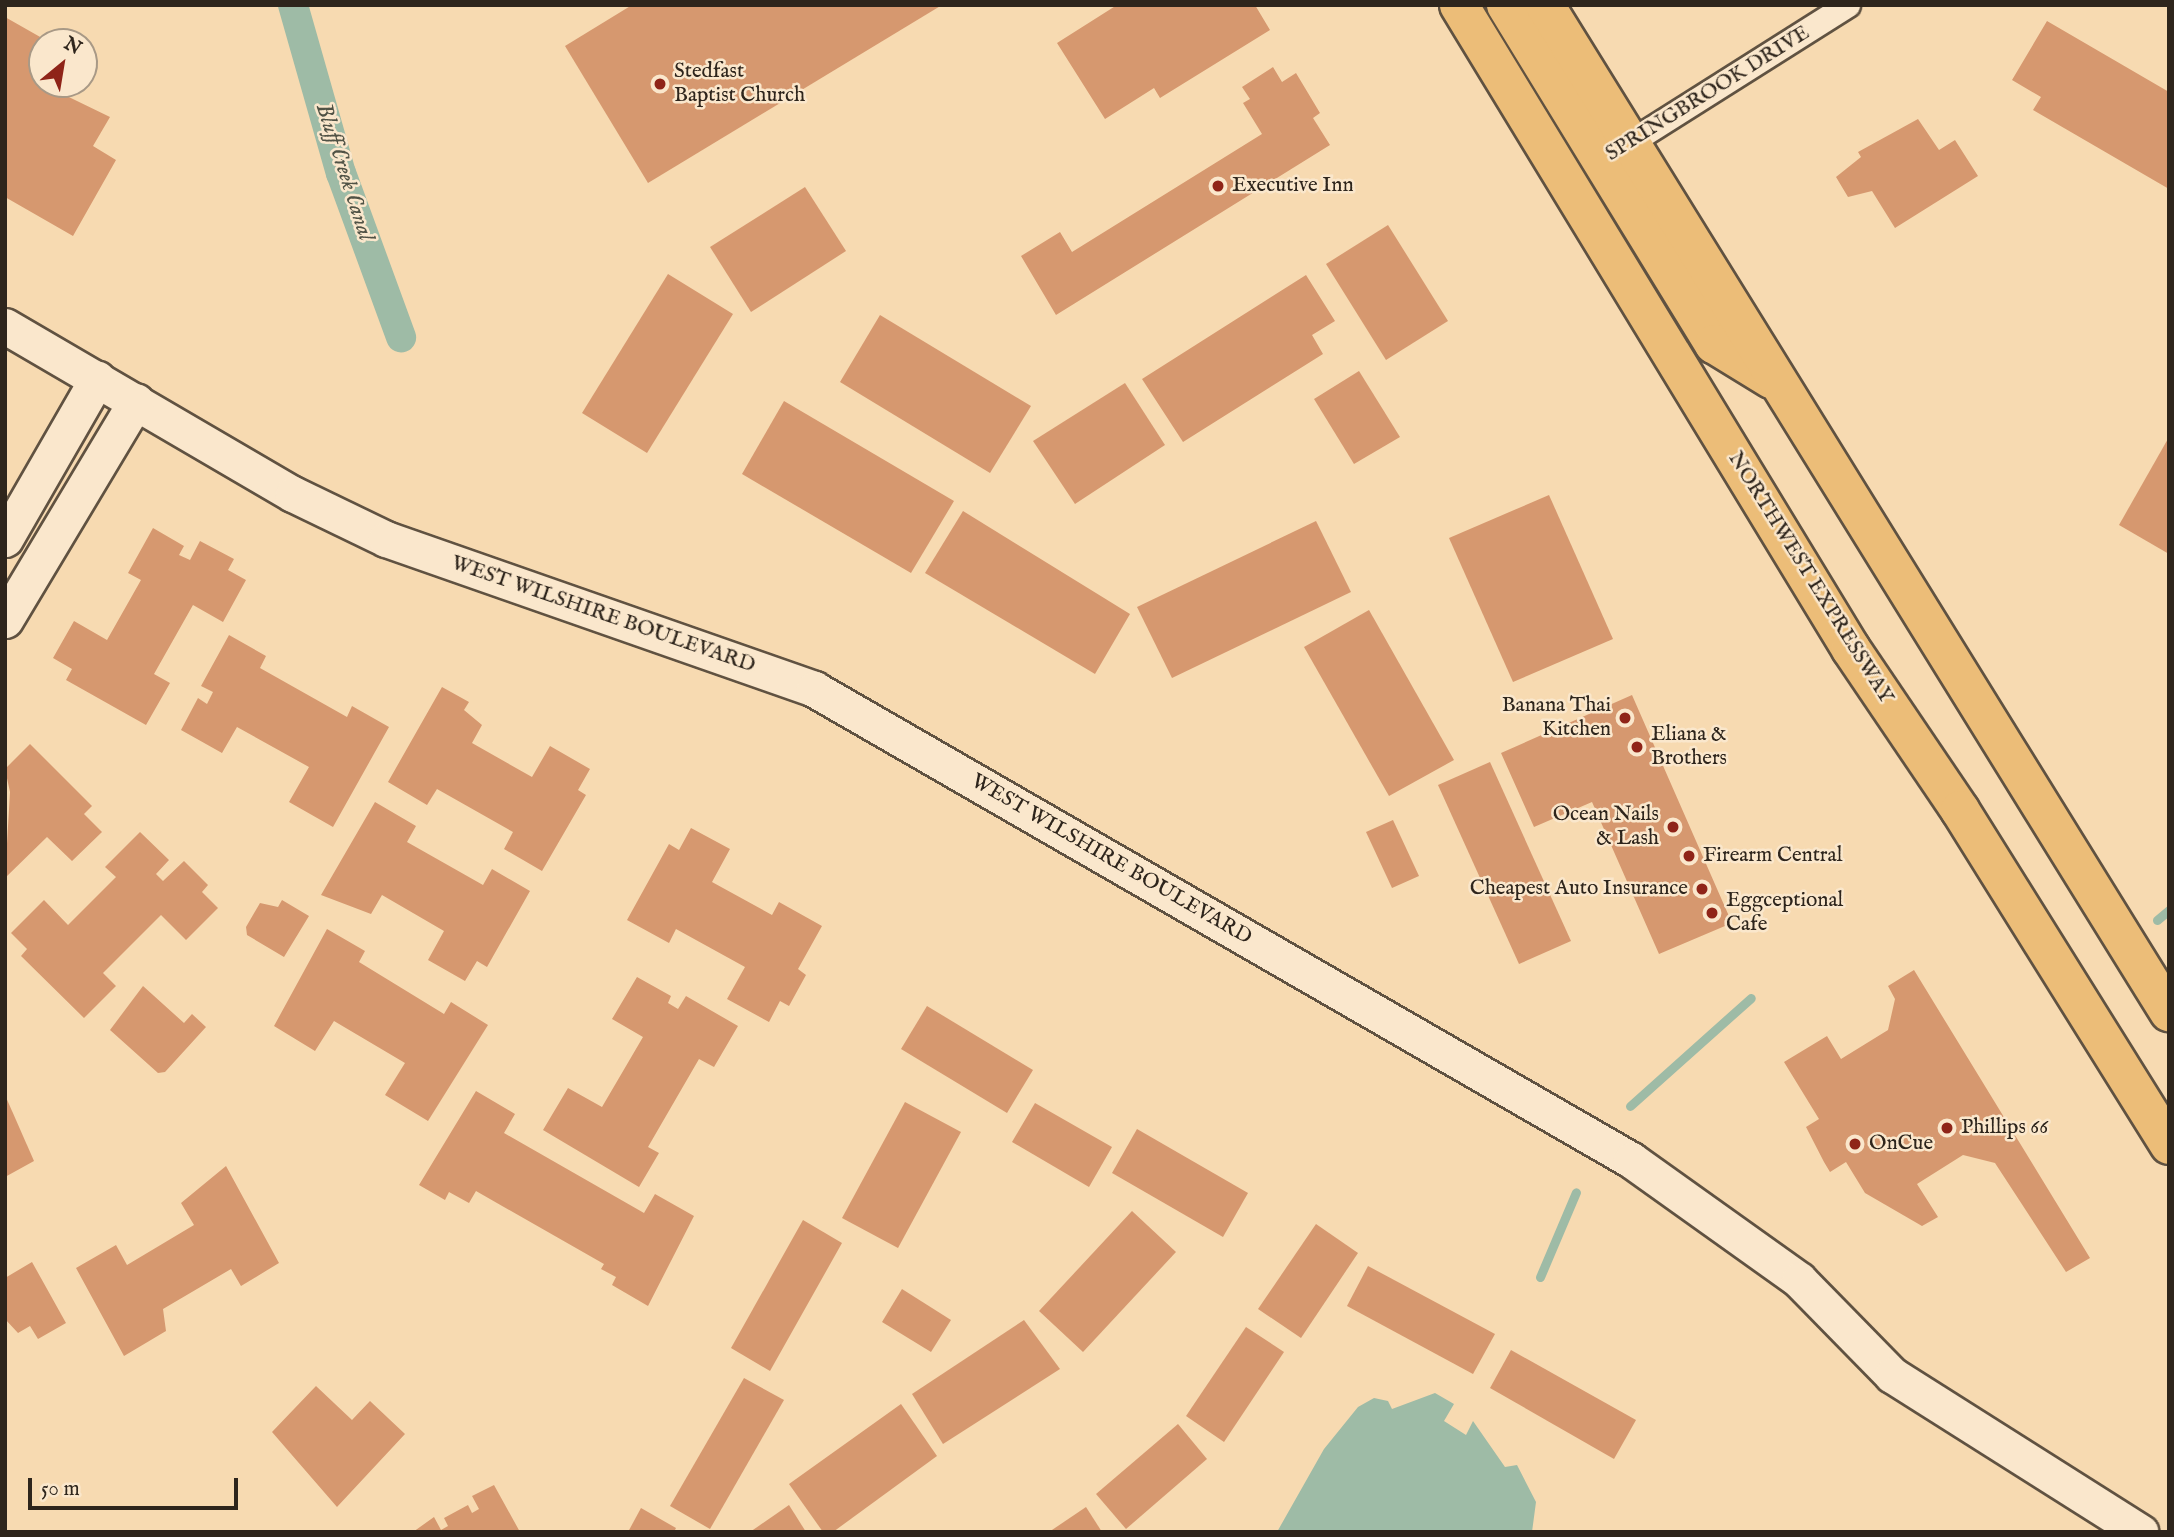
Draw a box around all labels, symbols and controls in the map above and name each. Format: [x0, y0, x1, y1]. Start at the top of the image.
street label: SPRINGBROOK DRIVE [1601, 21, 1815, 167]
north arrow [28, 28, 98, 98]
text: N [59, 32, 86, 61]
place label: Stedfast Baptist Church [674, 59, 805, 109]
marker: Stedfast Baptist Church [652, 76, 668, 92]
water label: Bluff Creek Canal [309, 100, 379, 244]
place label: Executive Inn [1232, 173, 1354, 199]
marker: Executive Inn [1210, 178, 1226, 194]
street label: NORTHWEST EXPRESSWAY [1722, 447, 1898, 709]
street label: WEST WILSHIRE BOULEVARD [448, 551, 758, 679]
place label: Banana Thai Kitchen [1502, 693, 1611, 743]
marker: Banana Thai Kitchen [1617, 710, 1633, 726]
place label: Eliana & Brothers [1651, 722, 1727, 772]
marker: Eliana & Brothers [1629, 739, 1645, 755]
street label: WEST WILSHIRE BOULEVARD [966, 769, 1256, 951]
place label: Ocean Nails & Lash [1553, 802, 1659, 852]
marker: Ocean Nails & Lash [1665, 819, 1681, 835]
place label: Firearm Central [1703, 843, 1842, 869]
marker: Firearm Central [1681, 848, 1697, 864]
place label: Cheapest Auto Insurance [1470, 876, 1688, 902]
marker: Cheapest Auto Insurance [1694, 881, 1710, 897]
place label: Eggceptional Cafe [1726, 888, 1843, 938]
marker: Eggceptional Cafe [1704, 905, 1720, 921]
place label: Phillips 66 [1961, 1115, 2048, 1141]
marker: Phillips 66 [1939, 1120, 1955, 1136]
place label: OnCue [1869, 1131, 1933, 1157]
marker: OnCue [1847, 1136, 1863, 1152]
scale bar [32, 1464, 242, 1508]
text: 50 m [41, 1476, 80, 1503]

